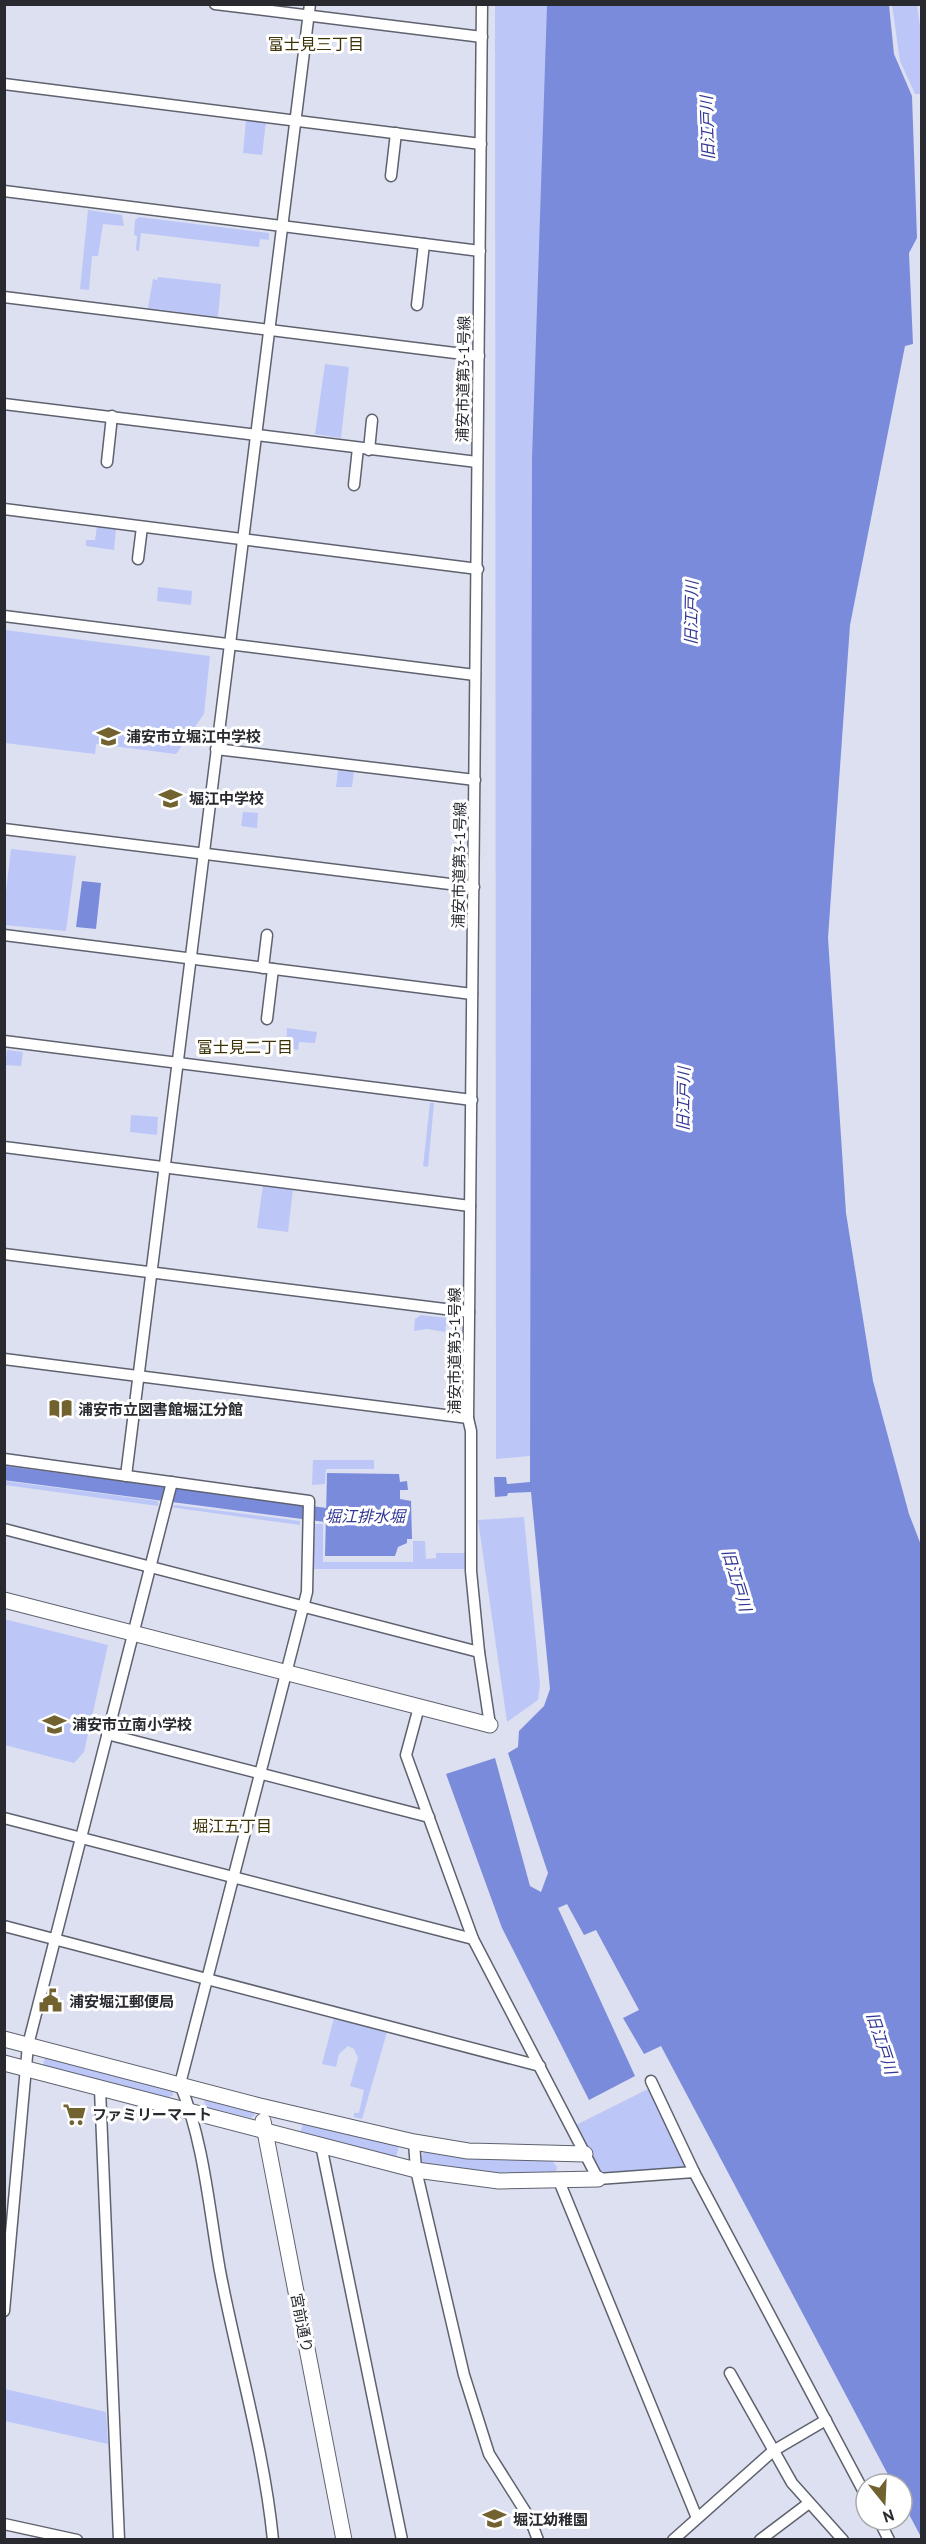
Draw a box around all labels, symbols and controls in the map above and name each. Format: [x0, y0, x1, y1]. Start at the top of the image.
district label: 富士見三丁目 [268, 34, 364, 54]
water label: 旧江戸川 [696, 94, 718, 160]
street label: 浦安市道第3-1号線 [452, 315, 474, 443]
water label: 旧江戸川 [680, 579, 702, 645]
school or university icon: 浦安市立堀江中学校 [95, 723, 121, 749]
place label: 浦安市立堀江中学校 [126, 727, 261, 746]
school or university icon: 堀江中学校 [158, 785, 184, 811]
place label: 堀江中学校 [189, 789, 264, 808]
street label: 浦安市道第3-1号線 [448, 801, 470, 929]
district label: 富士見二丁目 [197, 1037, 293, 1057]
water label: 旧江戸川 [672, 1065, 694, 1131]
street label: 浦安市道第3-1号線 [445, 1288, 464, 1414]
library icon: 浦安市立図書館堀江分館 [47, 1396, 73, 1422]
place label: 浦安市立図書館堀江分館 [78, 1400, 243, 1419]
water label: 堀江排水堀 [325, 1506, 408, 1526]
water label: 旧江戸川 [718, 1546, 757, 1615]
school or university icon: 浦安市立南小学校 [41, 1711, 67, 1737]
place label: 浦安市立南小学校 [72, 1715, 192, 1734]
district label: 堀江五丁目 [192, 1816, 272, 1836]
public building icon: 浦安堀江郵便局 [38, 1988, 64, 2014]
place label: 浦安堀江郵便局 [69, 1992, 174, 2011]
water label: 旧江戸川 [863, 2009, 902, 2078]
supermarket icon: ファミリーマート [61, 2101, 87, 2127]
place label: ファミリーマート [92, 2105, 212, 2124]
street label: 宮前通り [287, 2292, 317, 2354]
north arrow [854, 2472, 914, 2532]
text: N [881, 2505, 897, 2527]
school or university icon: 堀江幼稚園 [482, 2506, 508, 2532]
place label: 堀江幼稚園 [513, 2510, 588, 2529]

